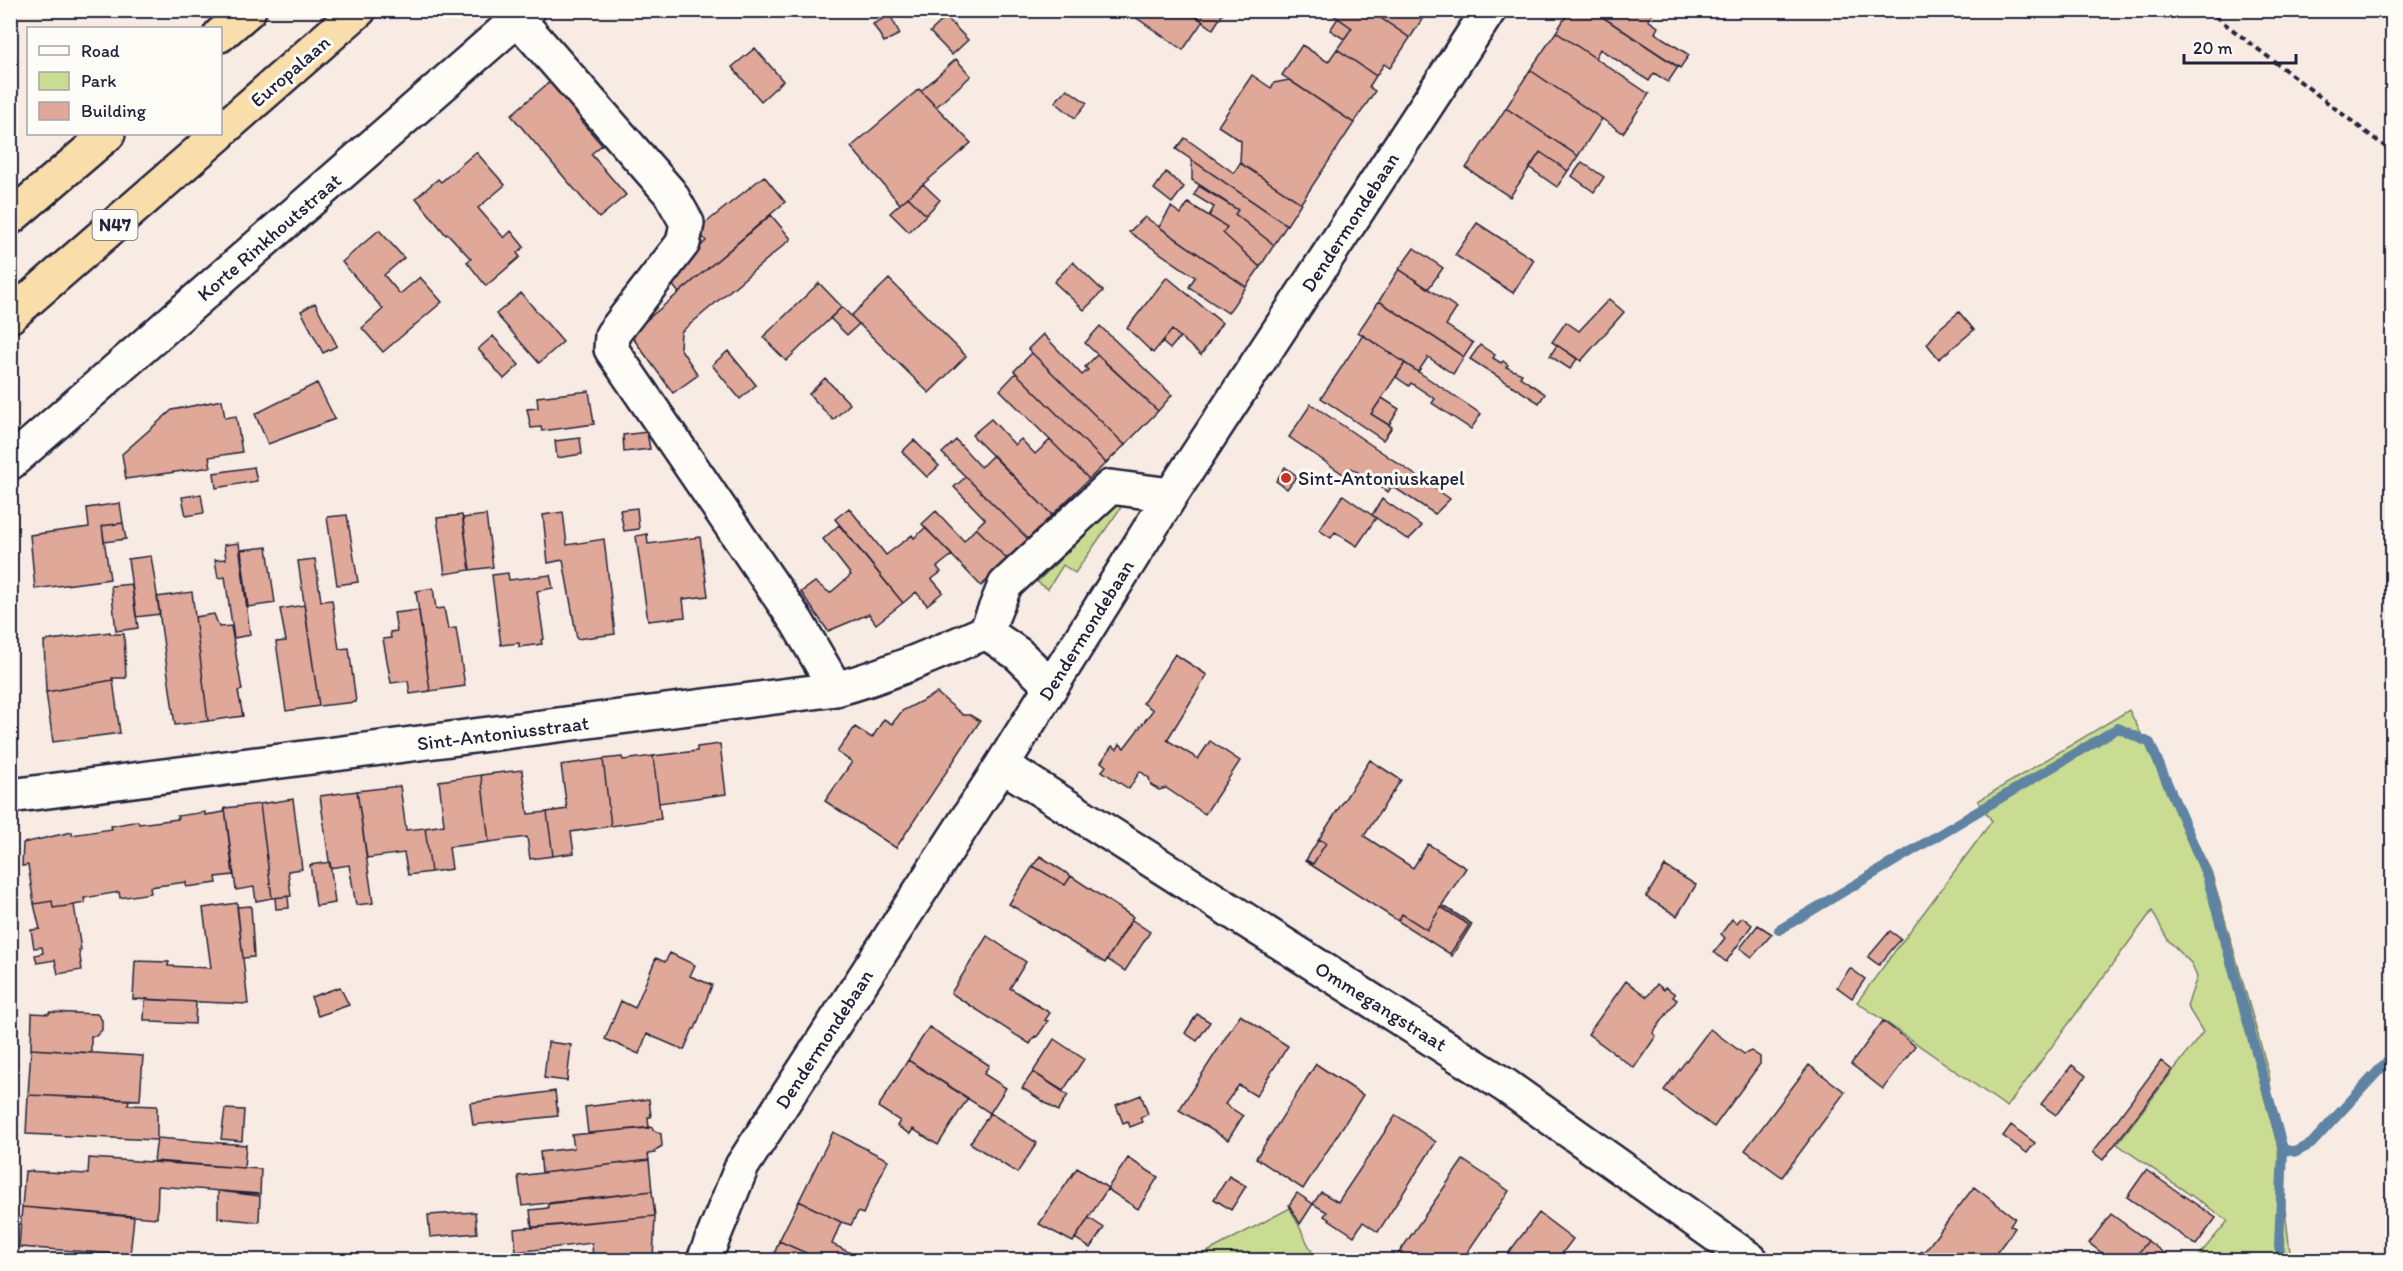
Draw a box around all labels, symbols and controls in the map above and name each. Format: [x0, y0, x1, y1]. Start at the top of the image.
legend [27, 27, 222, 135]
scale bar [2184, 27, 2296, 65]
street label: Europalaan [245, 30, 335, 112]
text: 20 m [2193, 37, 2233, 59]
text: Road [81, 40, 120, 62]
text: Park [81, 70, 116, 92]
text: Building [81, 100, 147, 122]
street label: Dendermondebaan [1296, 147, 1404, 296]
street label: Korte Rinkhoutstraat [192, 168, 346, 306]
road number: N47 [92, 210, 138, 240]
place label: Sint-Antoniuskapel [1298, 466, 1465, 490]
marker: Sint-Antoniuskapel [1279, 471, 1293, 485]
street label: Dendermondebaan [1033, 555, 1139, 705]
street label: Sint-Antoniusstraat [416, 711, 590, 755]
street label: Ommegangstraat [1311, 956, 1451, 1056]
street label: Dendermondebaan [770, 964, 878, 1113]

